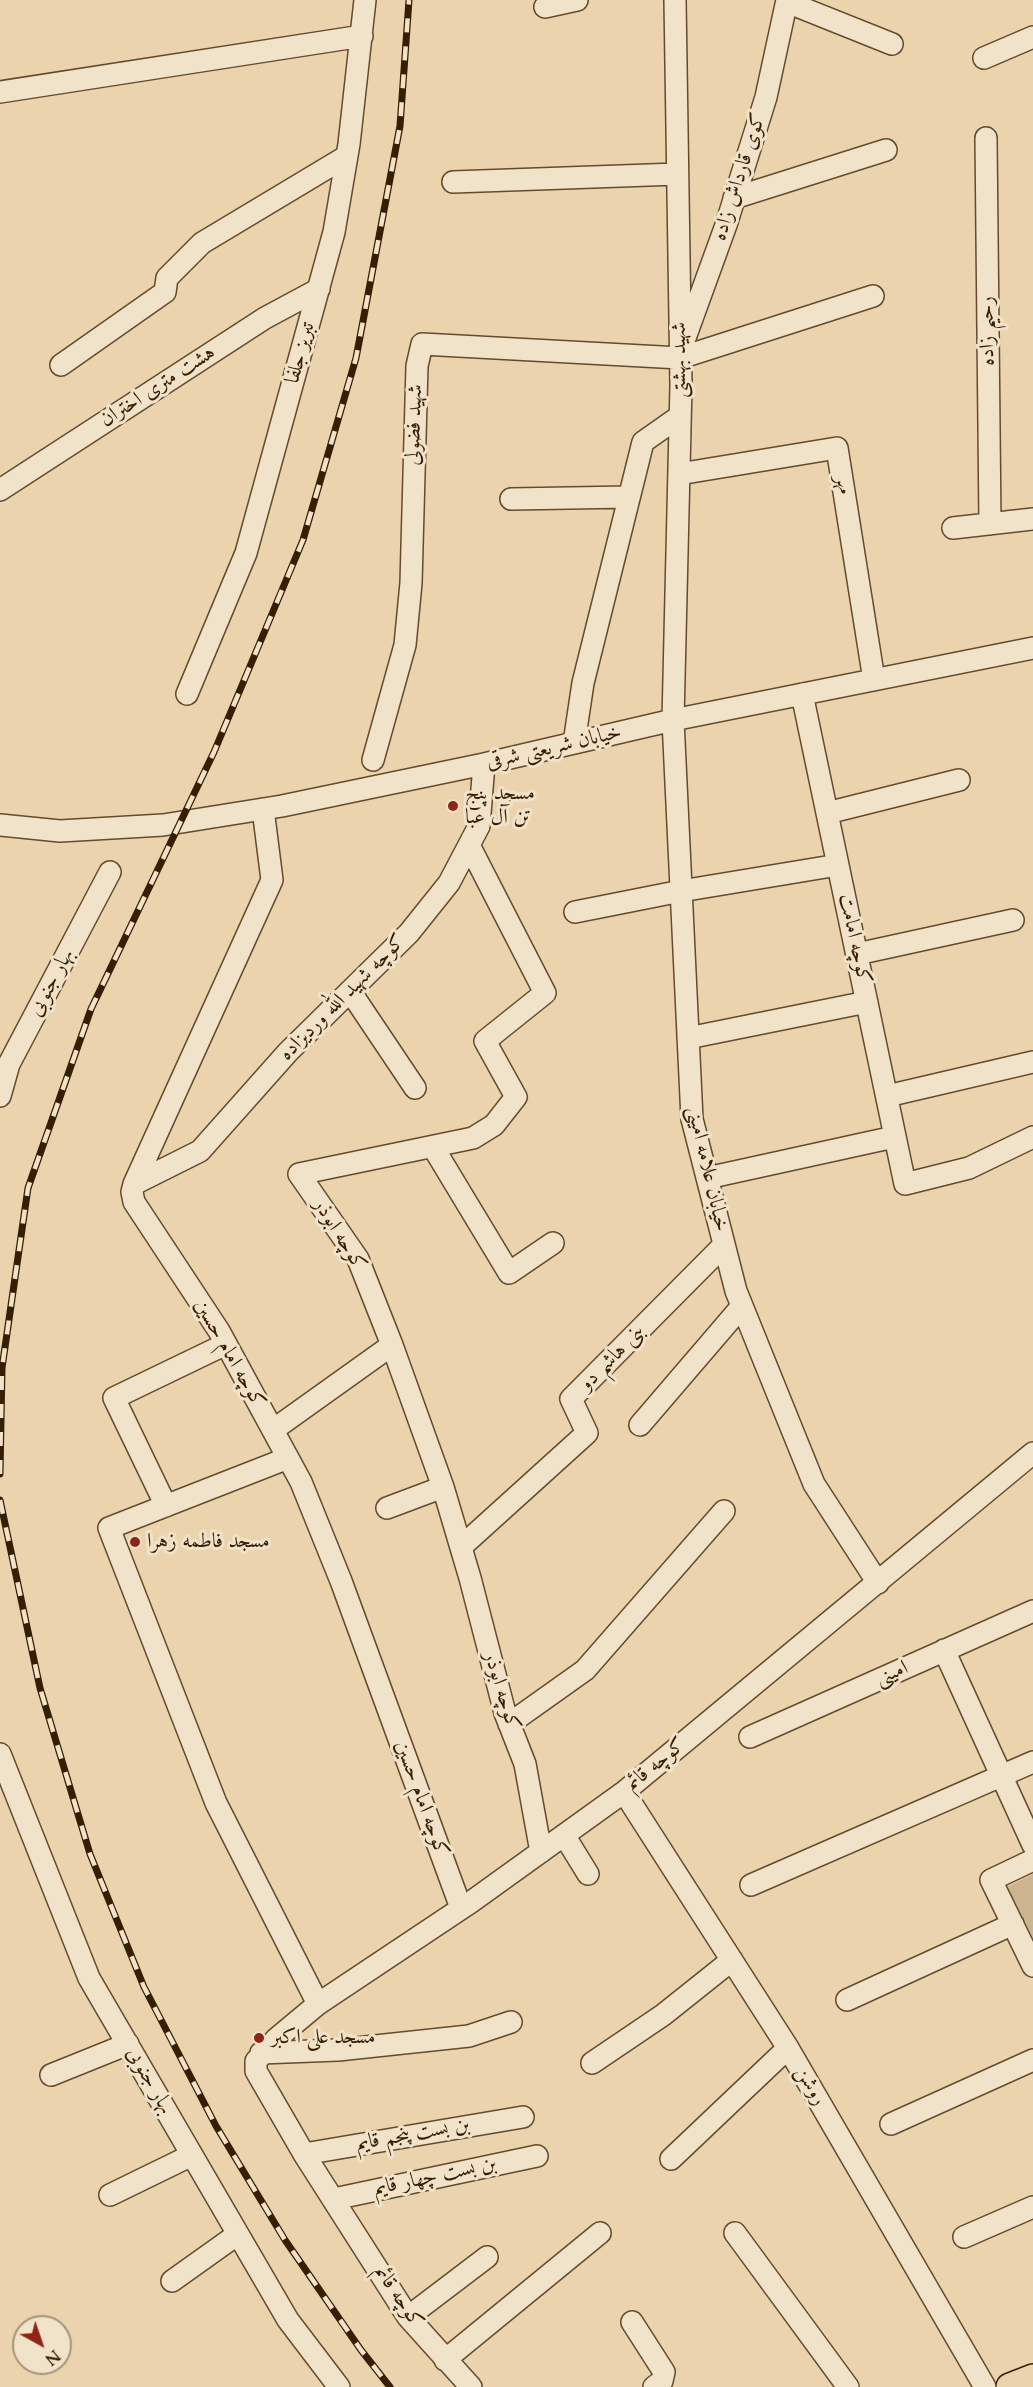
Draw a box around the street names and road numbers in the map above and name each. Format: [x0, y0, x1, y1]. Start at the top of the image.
street label: کوی قارداش زاده [708, 110, 772, 244]
street label: رحیم زاده [975, 296, 1001, 366]
street label: تبریز جلفا [281, 320, 321, 386]
street label: شهید بهشتی [667, 322, 693, 398]
street label: هشت متری اختران [96, 340, 220, 434]
street label: شهید فضولی [401, 384, 429, 466]
street label: مهر [829, 474, 857, 496]
street label: خیابان شریعتی شرقی [484, 720, 624, 776]
street label: کوچه امامت [832, 892, 876, 986]
street label: کوچه شهید الله وردیزاده [274, 929, 412, 1067]
street label: بهار جنوبی [24, 945, 80, 1021]
street label: خیابان علامه امینی [680, 1104, 734, 1234]
street label: کوچه ابوذر [307, 1194, 371, 1276]
street label: کوچه امام حسین [188, 1295, 270, 1413]
street label: بنی هاشم دو [574, 1319, 652, 1397]
street label: کوچه ابوذر [477, 1649, 525, 1733]
street label: امینی [872, 1656, 912, 1692]
street label: کوچه قائم [621, 1733, 691, 1797]
street label: کوچه امام حسین [388, 1738, 454, 1860]
street label: بهار جنوبی [120, 2043, 178, 2119]
street label: روشن [789, 2062, 831, 2110]
street label: بن بست پنجم قایم [354, 2113, 472, 2157]
street label: بن بست چهار قایم [371, 2152, 499, 2202]
street label: کوچه قائم [368, 2261, 428, 2333]

